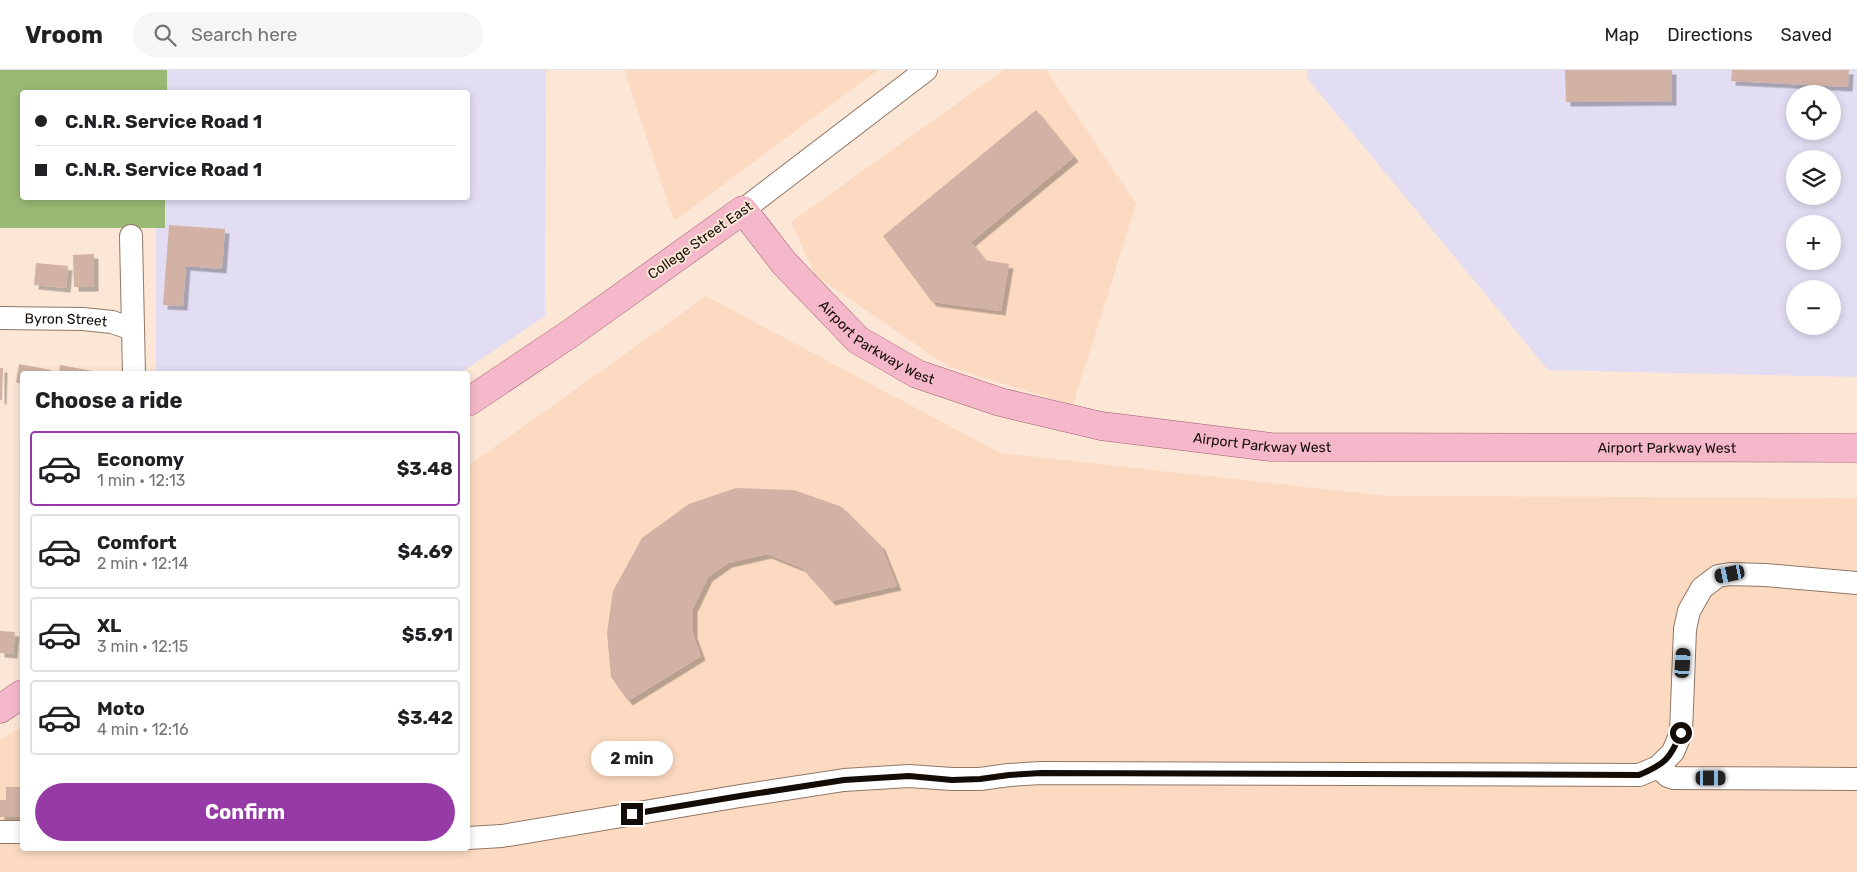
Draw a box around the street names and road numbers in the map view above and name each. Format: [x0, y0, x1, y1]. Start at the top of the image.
street label: College Street East [644, 197, 757, 283]
street label: Airport Parkway West [815, 297, 937, 388]
street label: Byron Street [25, 310, 109, 331]
street label: Airport Parkway West [1192, 429, 1332, 456]
street label: Airport Parkway West [1598, 440, 1737, 457]

